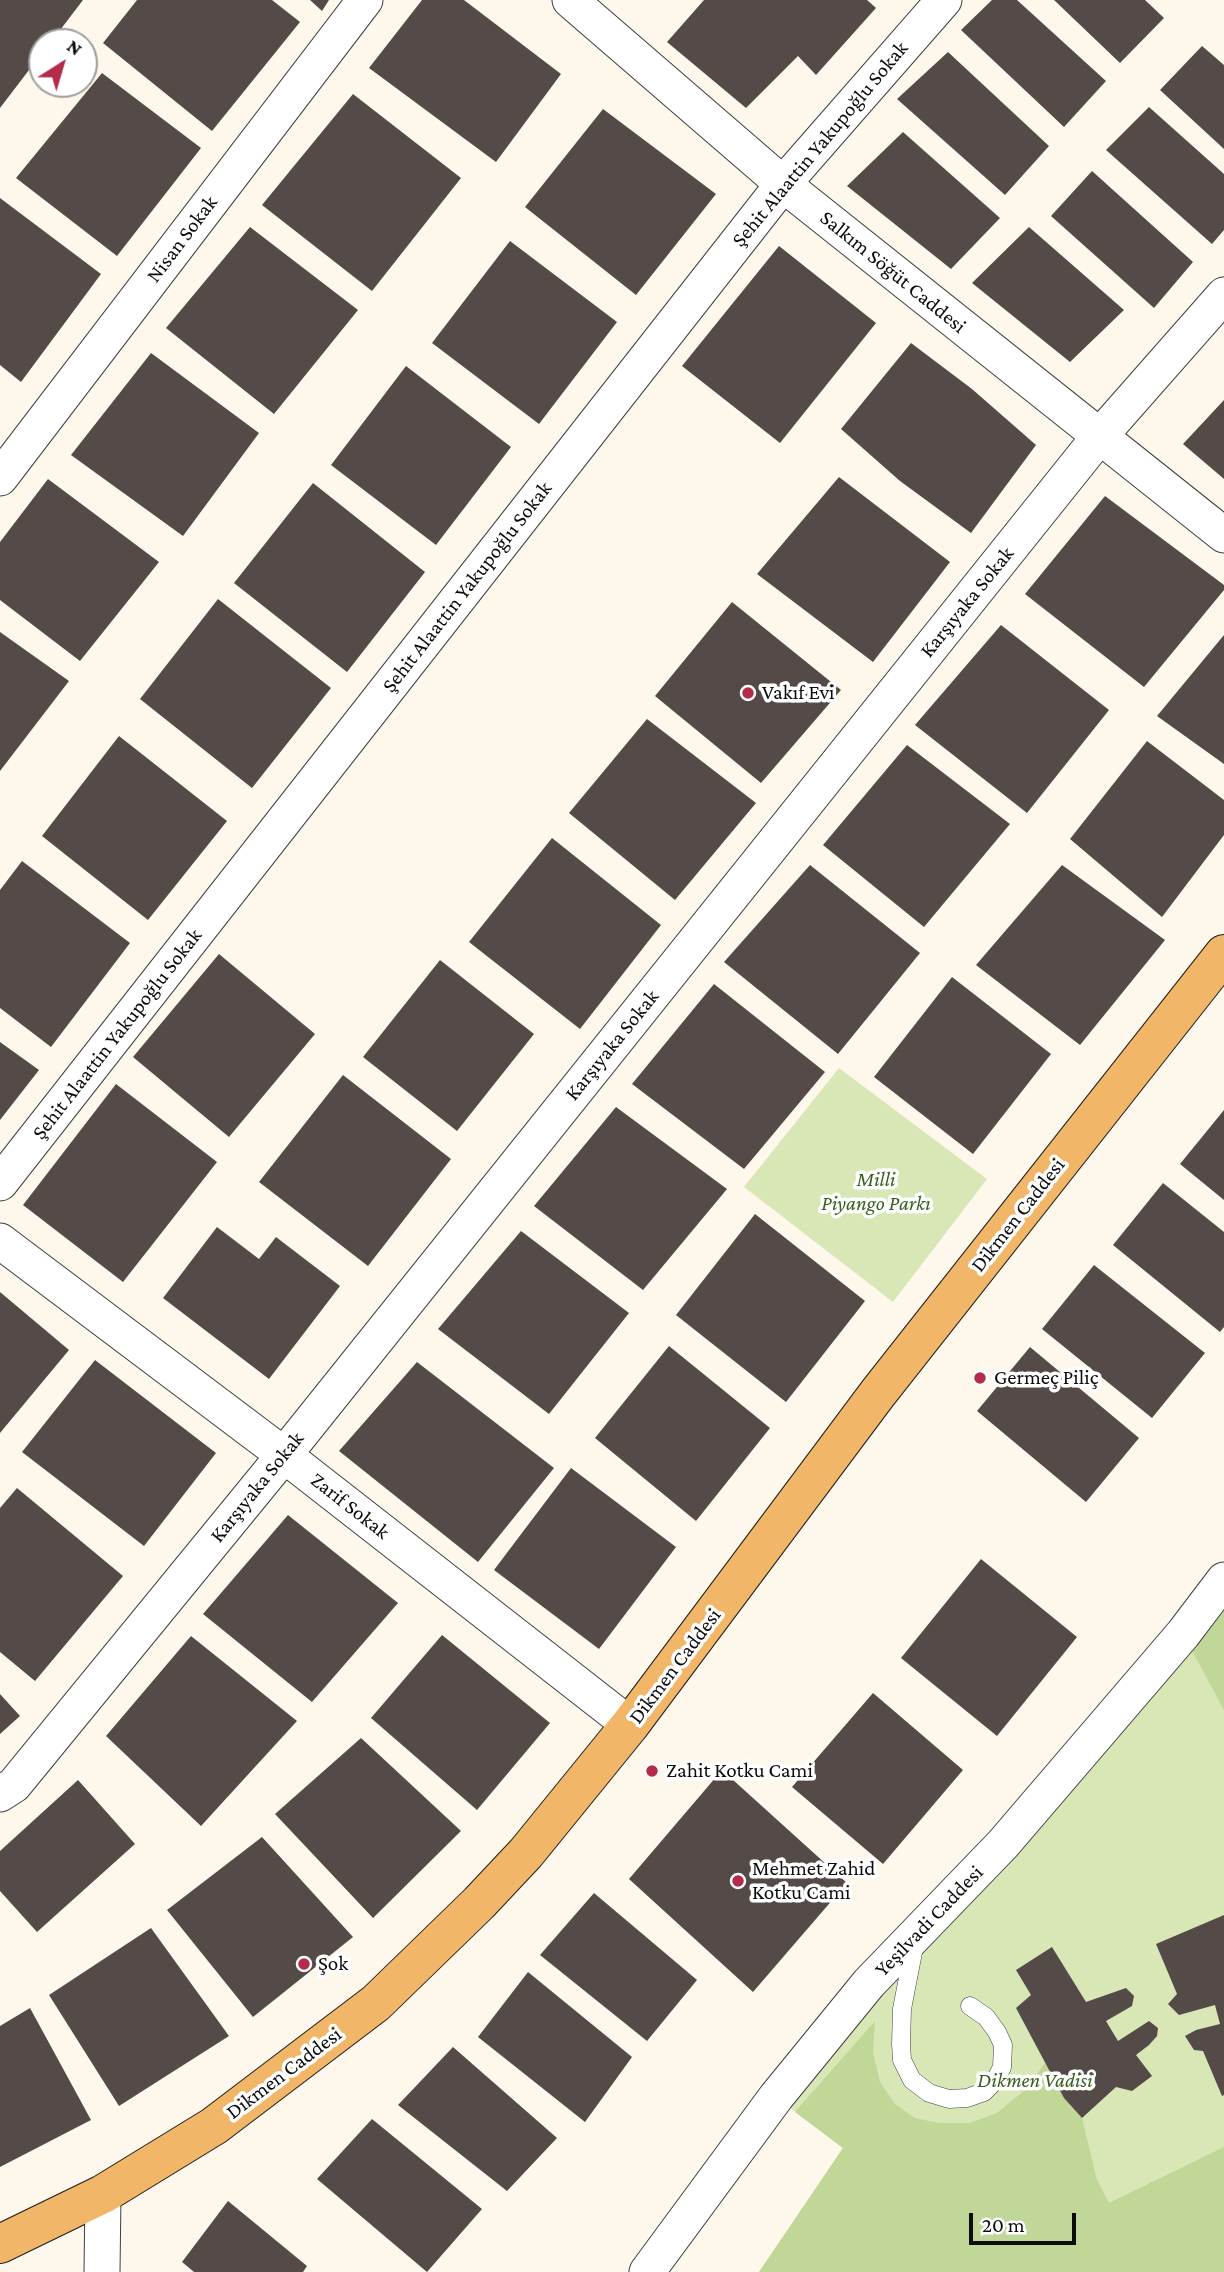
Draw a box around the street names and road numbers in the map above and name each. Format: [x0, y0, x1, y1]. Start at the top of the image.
street label: Şehit Alaattin Yakupoğlu Sokak [726, 36, 914, 252]
street label: Nisan Sokak [141, 191, 223, 287]
street label: Salkım Söğüt Caddesi [815, 205, 971, 339]
street label: Şehit Alaattin Yakupoğlu Sokak [377, 476, 557, 698]
street label: Karşıyaka Sokak [915, 541, 1019, 663]
street label: Şehit Alaattin Yakupoğlu Sokak [27, 923, 207, 1145]
street label: Karşıyaka Sokak [560, 984, 664, 1106]
street label: Dikmen Caddesi [966, 1153, 1070, 1277]
street label: Karşıyaka Sokak [205, 1426, 309, 1548]
street label: Zarif Sokak [305, 1467, 395, 1545]
street label: Dikmen Caddesi [623, 1603, 727, 1729]
street label: Yeşilvadi Caddesi [870, 1860, 988, 1982]
street label: Dikmen Caddesi [221, 2021, 347, 2125]

